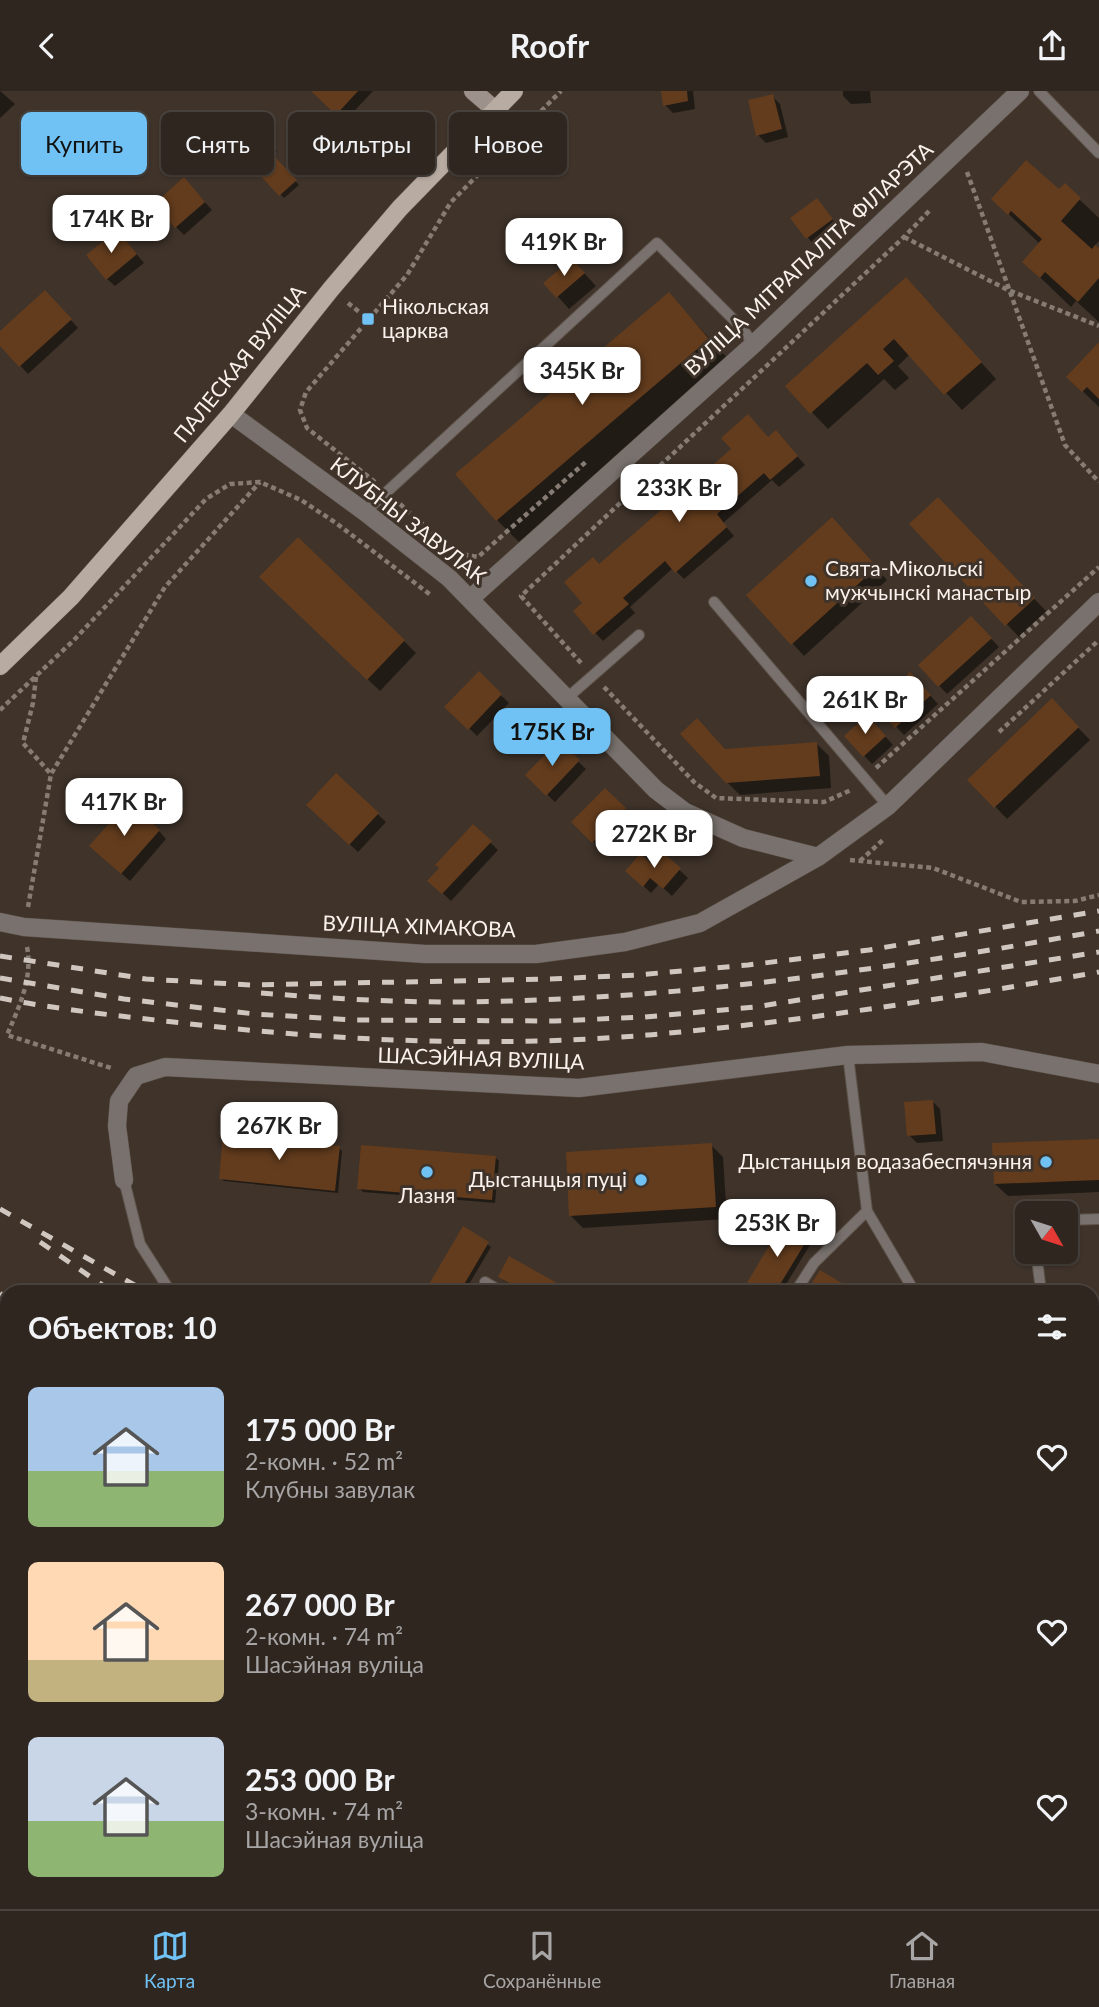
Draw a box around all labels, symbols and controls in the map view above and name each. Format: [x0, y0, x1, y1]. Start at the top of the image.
text: Roofr [510, 26, 589, 65]
icon: back [28, 27, 66, 65]
icon: share [1033, 27, 1071, 65]
chip: Купить [21, 112, 147, 175]
chip: Снять [161, 112, 274, 175]
chip: Фильтры [288, 112, 435, 175]
chip: Новое [449, 112, 567, 175]
street label: ВУЛІЦА МІТРАПАЛІТА ФІЛАРЭТА [679, 136, 938, 380]
pin: 174K Br [46, 195, 176, 255]
text: 174K Br [69, 204, 153, 232]
pin: 419K Br [499, 219, 629, 278]
text: 419K Br [522, 227, 606, 255]
street label: ПАЛЕСКАЯ ВУЛІЦА [168, 279, 311, 447]
place label: Нікольская царква [382, 293, 489, 342]
marker: Нікольская царква [360, 311, 376, 327]
pin: 345K Br [517, 347, 647, 407]
text: 345K Br [540, 356, 624, 384]
street label: КЛУБНЫ ЗАВУЛАК [326, 451, 492, 588]
pin: 233K Br [614, 465, 744, 524]
text: 233K Br [637, 473, 721, 501]
place label: Свята-Мікольскі мужчынскі манастыр [825, 555, 1031, 604]
marker: Свята-Мікольскі мужчынскі манастыр [803, 573, 819, 589]
pin: 261K Br [800, 677, 930, 736]
text: 261K Br [823, 685, 907, 713]
pin: 175K Br [487, 709, 617, 768]
text: 175K Br [510, 717, 594, 745]
pin: 417K Br [59, 779, 189, 838]
text: 417K Br [82, 787, 166, 815]
pin: 272K Br [589, 811, 719, 870]
text: 272K Br [612, 819, 696, 847]
street label: ВУЛІЦА ХІМАКОВА [322, 910, 517, 941]
street label: ШАСЭЙНАЯ ВУЛІЦА [377, 1041, 586, 1074]
pin: 267K Br [214, 1103, 344, 1162]
text: 267K Br [237, 1111, 321, 1139]
place label: Дыстанцыя водазабеспячэння [738, 1148, 1032, 1173]
marker: Дыстанцыя водазабеспячэння [1038, 1154, 1054, 1170]
marker: Лазня [419, 1164, 435, 1180]
place label: Дыстанцыя пуці [469, 1166, 627, 1191]
marker: Дыстанцыя пуці [633, 1172, 649, 1188]
place label: Лазня [398, 1182, 455, 1207]
pin: 253K Br [712, 1199, 842, 1259]
north arrow [1015, 1201, 1078, 1263]
map controls [1015, 1201, 1078, 1264]
text: 253K Br [735, 1208, 819, 1236]
icon: filters [1033, 1308, 1071, 1346]
text: Объектов: 10 [28, 1309, 217, 1345]
text: 175 000 Br [245, 1411, 395, 1447]
icon: home [84, 1415, 168, 1499]
icon: heart [1033, 1438, 1071, 1476]
text: 2-комн. · 52 m² [245, 1447, 403, 1475]
text: Клубны завулак [245, 1475, 415, 1503]
text: 267 000 Br [245, 1586, 395, 1622]
icon: home [84, 1590, 168, 1674]
icon: heart [1033, 1613, 1071, 1651]
text: 2-комн. · 74 m² [245, 1622, 403, 1650]
text: Шасэйная вуліца [245, 1650, 424, 1678]
text: 253 000 Br [245, 1761, 395, 1797]
icon: home [84, 1765, 168, 1849]
icon: heart [1033, 1788, 1071, 1826]
text: 3-комн. · 74 m² [245, 1797, 403, 1825]
text: Шасэйная вуліца [245, 1825, 424, 1853]
tab: Карта [144, 1927, 195, 1992]
tab: Сохранённые [483, 1927, 601, 1992]
tab: Главная [889, 1927, 955, 1992]

